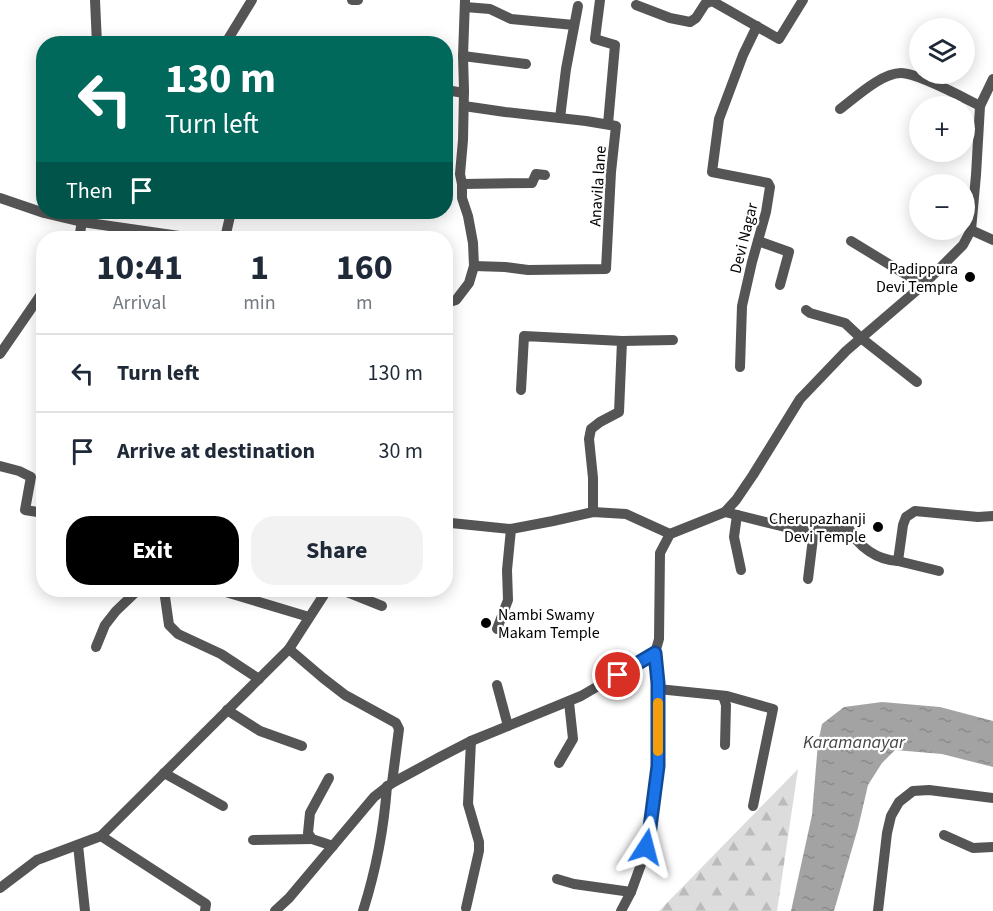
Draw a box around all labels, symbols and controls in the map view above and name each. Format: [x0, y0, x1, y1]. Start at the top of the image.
map controls [909, 18, 975, 240]
button: layers [909, 18, 975, 84]
text: 130 m [165, 49, 276, 109]
icon: left [66, 60, 144, 138]
button: + [909, 96, 975, 162]
text: Turn left [165, 105, 259, 144]
street label: Anavila lane [584, 145, 612, 227]
icon: arrive [125, 174, 158, 207]
button: − [909, 174, 975, 240]
text: Then [66, 175, 113, 207]
street label: Devi Nagar [725, 200, 763, 276]
text: 10:41 [96, 242, 183, 293]
text: 1 [250, 242, 269, 293]
text: 160 [336, 242, 393, 293]
place label: Padippura Devi Temple [876, 258, 958, 298]
marker: Padippura Devi Temple [963, 270, 977, 284]
text: Arrival [113, 289, 166, 317]
text: min [243, 289, 276, 317]
text: m [356, 289, 373, 317]
icon: left [66, 357, 99, 390]
text: Turn left [117, 357, 199, 389]
text: 130 m [368, 357, 423, 389]
icon: arrive [66, 435, 99, 468]
text: Arrive at destination [117, 435, 315, 467]
text: 30 m [378, 435, 423, 467]
place label: Cherupazhanji Devi Temple [769, 508, 866, 548]
button: Exit [66, 516, 239, 585]
button: Share [251, 516, 423, 585]
marker: Cherupazhanji Devi Temple [871, 520, 885, 534]
place label: Nambi Swamy Makam Temple [498, 604, 600, 644]
marker: Nambi Swamy Makam Temple [479, 616, 493, 630]
pin [592, 649, 643, 700]
icon: arrive [601, 658, 634, 691]
water label: Karamanayar [803, 730, 906, 755]
position arrow [614, 815, 678, 879]

